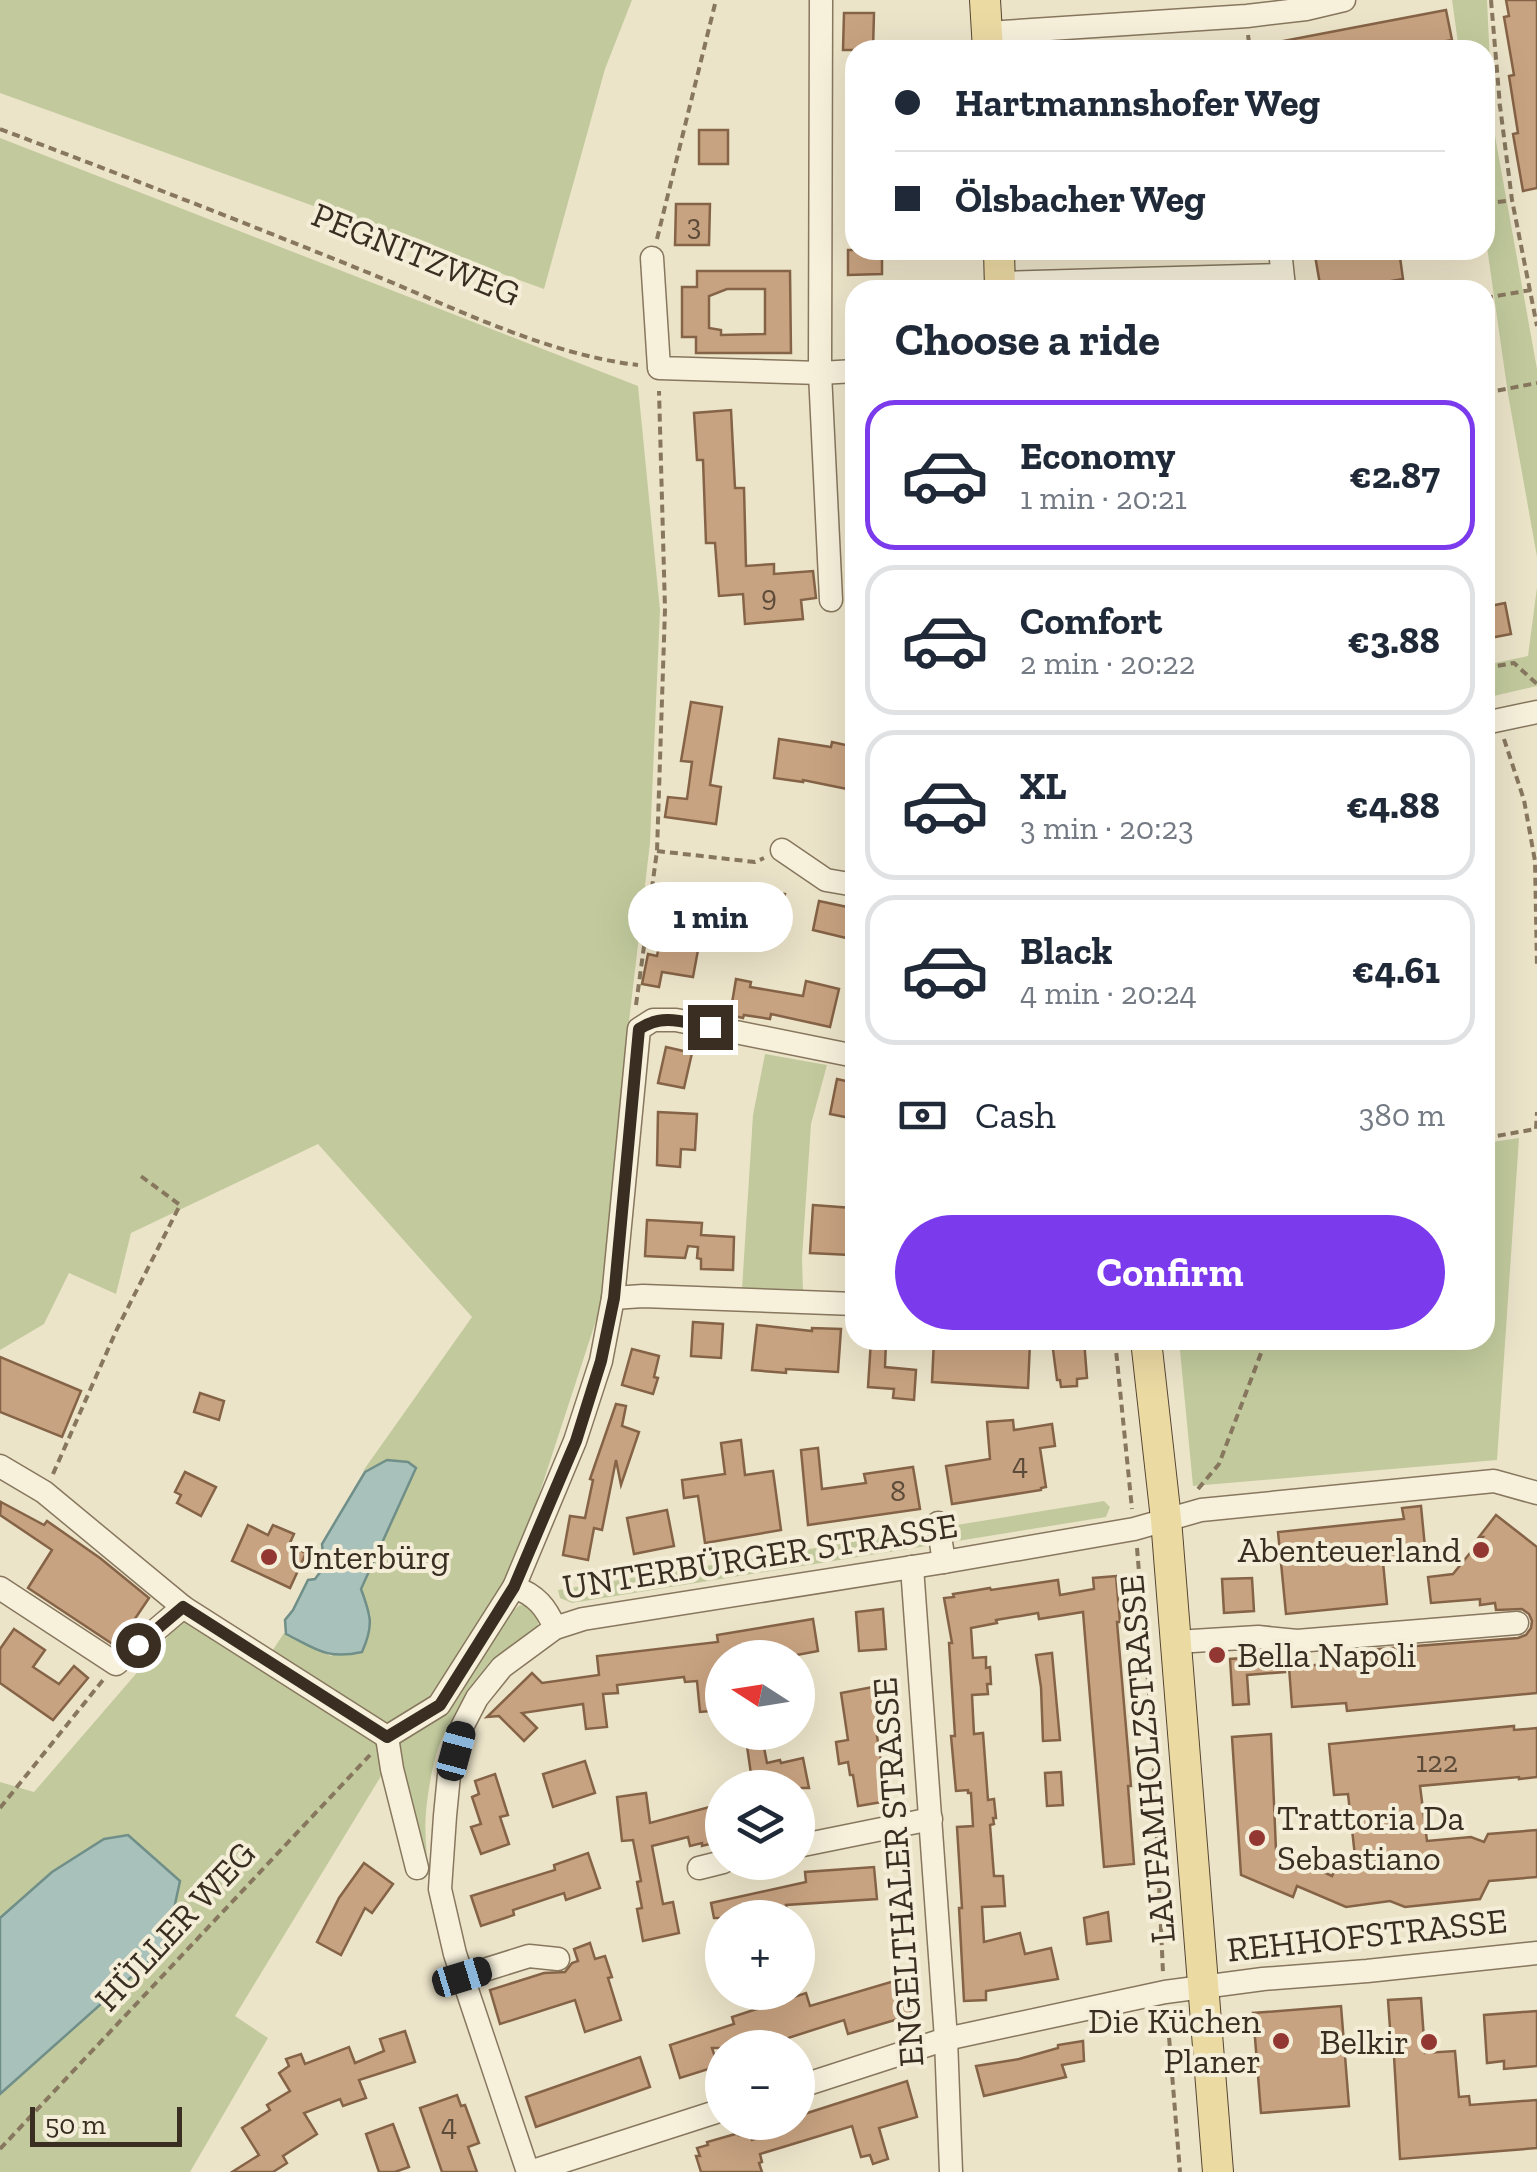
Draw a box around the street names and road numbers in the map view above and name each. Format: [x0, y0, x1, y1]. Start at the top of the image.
street label: PEGNITZWEG [306, 193, 526, 315]
street label: UNTERBÜRGER STRASSE [560, 1504, 960, 1608]
street label: LAUFAMHOLZSTRASSE [1110, 1573, 1184, 1945]
street label: ENGELTHALER STRASSE [863, 1676, 933, 2068]
street label: HÜLLER WEG [86, 1833, 264, 2019]
street label: REHHOFSTRASSE [1225, 1899, 1509, 1971]

